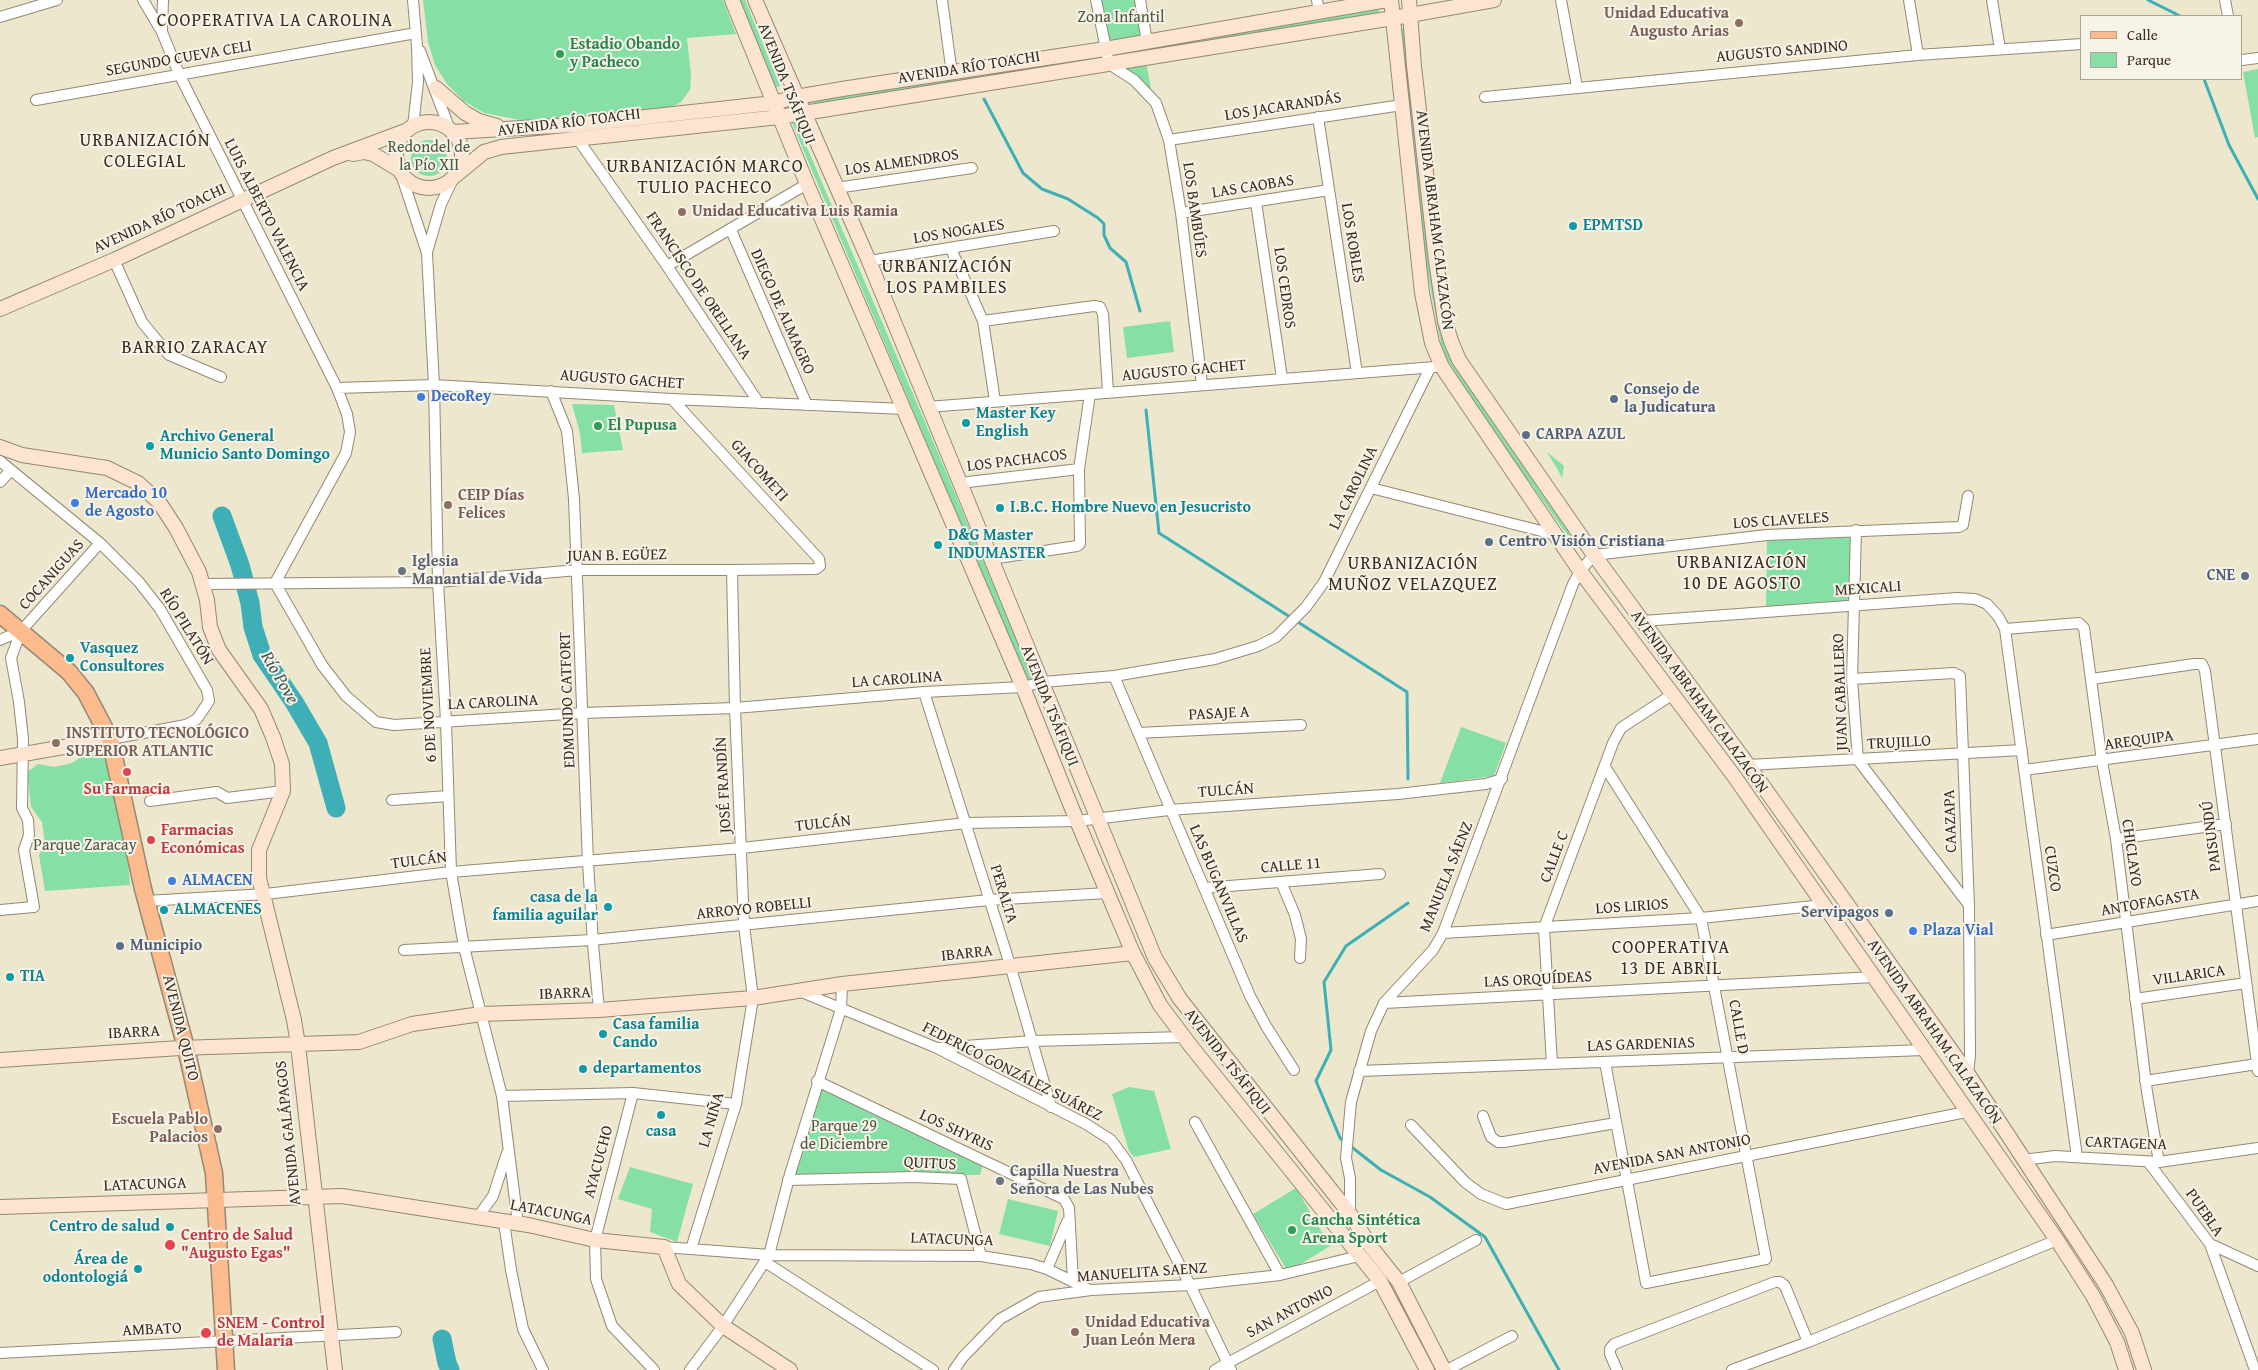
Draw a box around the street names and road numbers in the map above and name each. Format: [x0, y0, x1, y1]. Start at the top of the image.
street label: AVENIDA TSÁFIQUI [753, 20, 819, 148]
street label: SEGUNDO CUEVA CELI [104, 37, 254, 81]
street label: AUGUSTO SANDINO [1715, 37, 1849, 67]
street label: AVENIDA RÍO TOACHI [896, 47, 1042, 89]
street label: LOS JACARANDÁS [1223, 88, 1343, 126]
street label: AVENIDA RÍO TOACHI [496, 105, 642, 141]
street label: AVENIDA ABRAHAM CALAZACÓN [1411, 109, 1457, 331]
street label: LUIS ALBERTO VALENCIA [219, 136, 313, 294]
street label: LOS ALMENDROS [844, 146, 960, 180]
street label: LOS BAMBÚES [1178, 161, 1210, 259]
street label: LAS CAOBAS [1211, 171, 1295, 203]
street label: AVENIDA RÍO TOACHI [91, 180, 229, 258]
street label: LOS ROBLES [1336, 202, 1368, 284]
street label: FRANCISCO DE ORELLANA [641, 208, 755, 364]
street label: LOS NOGALES [912, 215, 1006, 249]
street label: DIEGO DE ALMAGRO [746, 246, 818, 378]
street label: LOS CEDROS [1269, 246, 1299, 330]
street label: AUGUSTO GACHET [1121, 356, 1247, 386]
street label: AUGUSTO GACHET [559, 366, 685, 394]
street label: GIACOMETI [726, 436, 792, 506]
street label: LA CAROLINA [1325, 443, 1383, 533]
street label: LOS PACHACOS [966, 445, 1068, 477]
street label: LOS CLAVELES [1732, 508, 1830, 534]
street label: COCANIGUAS [15, 536, 89, 614]
street label: JUAN B. EGÜEZ [567, 546, 667, 566]
street label: MEXICALI [1834, 577, 1902, 601]
street label: RÍO PILATÓN [155, 585, 217, 669]
street label: AVENIDA ABRAHAM CALAZACÓN [1626, 607, 1772, 797]
street label: EDMUNDO CATFORT [556, 632, 580, 768]
street label: JUAN CABALLERO [1829, 633, 1853, 751]
street label: AVENIDA TSÁFIQUI [1016, 642, 1082, 770]
street label: 6 DE NOVIEMBRE [416, 647, 442, 763]
street label: LA CAROLINA [851, 667, 943, 693]
street label: LA CAROLINA [447, 691, 539, 715]
street label: PASAJE A [1188, 703, 1250, 725]
street label: AREQUIPA [2103, 727, 2175, 755]
street label: TRUJILLO [1867, 732, 1931, 754]
street label: JOSÉ FRANDÍN [712, 736, 736, 834]
street label: TULCÁN [1197, 779, 1255, 803]
street label: CAAZAPA [1940, 789, 1962, 853]
street label: PAISUNDÚ [2198, 799, 2226, 873]
street label: TULCÁN [794, 812, 852, 836]
street label: CHICLAYO [2117, 818, 2145, 888]
street label: MANUELA SÁENZ [1416, 819, 1478, 935]
street label: LAS BUGANVILLAS [1184, 822, 1252, 946]
street label: CALLE C [1536, 828, 1574, 886]
street label: CUZCO [2039, 845, 2065, 893]
street label: TULCÁN [390, 848, 448, 874]
street label: CALLE 11 [1260, 854, 1322, 878]
street label: PERALTA [985, 862, 1021, 926]
street label: ANTOFAGASTA [2099, 885, 2201, 921]
street label: ARROYO ROBELLI [695, 893, 813, 925]
street label: LOS LIRIOS [1595, 895, 1669, 919]
street label: AVENIDA ABRAHAM CALAZACÓN [1863, 936, 2005, 1128]
street label: IBARRA [940, 942, 994, 966]
street label: VILLARICA [2152, 961, 2226, 991]
street label: LAS ORQUÍDEAS [1483, 968, 1593, 992]
street label: AVENIDA QUITO [158, 973, 202, 1083]
street label: IBARRA [539, 984, 591, 1004]
street label: CALLE D [1724, 998, 1752, 1056]
street label: AVENIDA TSÁFIQUI [1180, 1005, 1274, 1119]
street label: FEDERICO GONZÁLEZ SUÁREZ [919, 1018, 1105, 1126]
street label: IBARRA [108, 1022, 160, 1044]
street label: LAS GARDENIAS [1587, 1034, 1695, 1056]
street label: AVENIDA GALÁPAGOS [272, 1060, 306, 1206]
street label: LA NIÑA [695, 1090, 729, 1150]
street label: LOS SHYRIS [916, 1106, 996, 1156]
street label: AYACUCHO [580, 1124, 618, 1200]
street label: AVENIDA SAN ANTONIO [1591, 1130, 1753, 1180]
street label: CARTAGENA [2085, 1133, 2167, 1155]
street label: QUITUS [903, 1153, 957, 1175]
street label: LATACUNGA [103, 1174, 187, 1196]
street label: PUEBLA [2181, 1185, 2227, 1241]
street label: LATACUNGA [508, 1196, 594, 1230]
street label: LATACUNGA [910, 1229, 994, 1251]
street label: MANUELITA SAENZ [1076, 1259, 1208, 1287]
street label: SAN ANTONIO [1243, 1281, 1337, 1343]
street label: AMBATO [122, 1319, 182, 1341]

